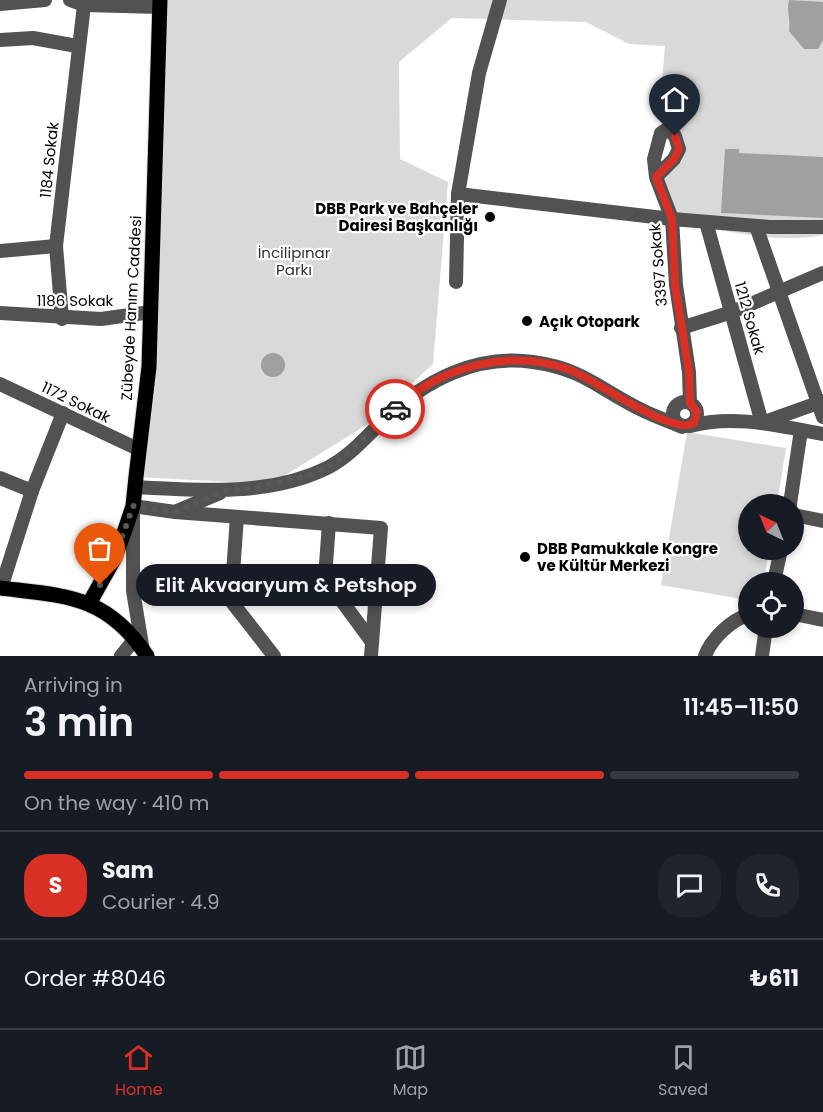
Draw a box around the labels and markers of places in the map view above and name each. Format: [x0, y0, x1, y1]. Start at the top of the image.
pin [649, 74, 700, 136]
place label: DBB Park ve Bahçeler Dairesi Başkanlığı [315, 198, 479, 236]
marker: DBB Park ve Bahçeler Dairesi Başkanlığı [483, 210, 497, 224]
place label: Açık Otopark [539, 311, 641, 332]
marker: Açık Otopark [520, 314, 534, 328]
pin [74, 523, 125, 585]
place label: DBB Pamukkale Kongre ve Kültür Merkezi [537, 538, 718, 576]
marker: DBB Pamukkale Kongre ve Kültür Merkezi [518, 550, 532, 564]
callout: Elit Akvaaryum & Petshop [136, 564, 436, 606]

